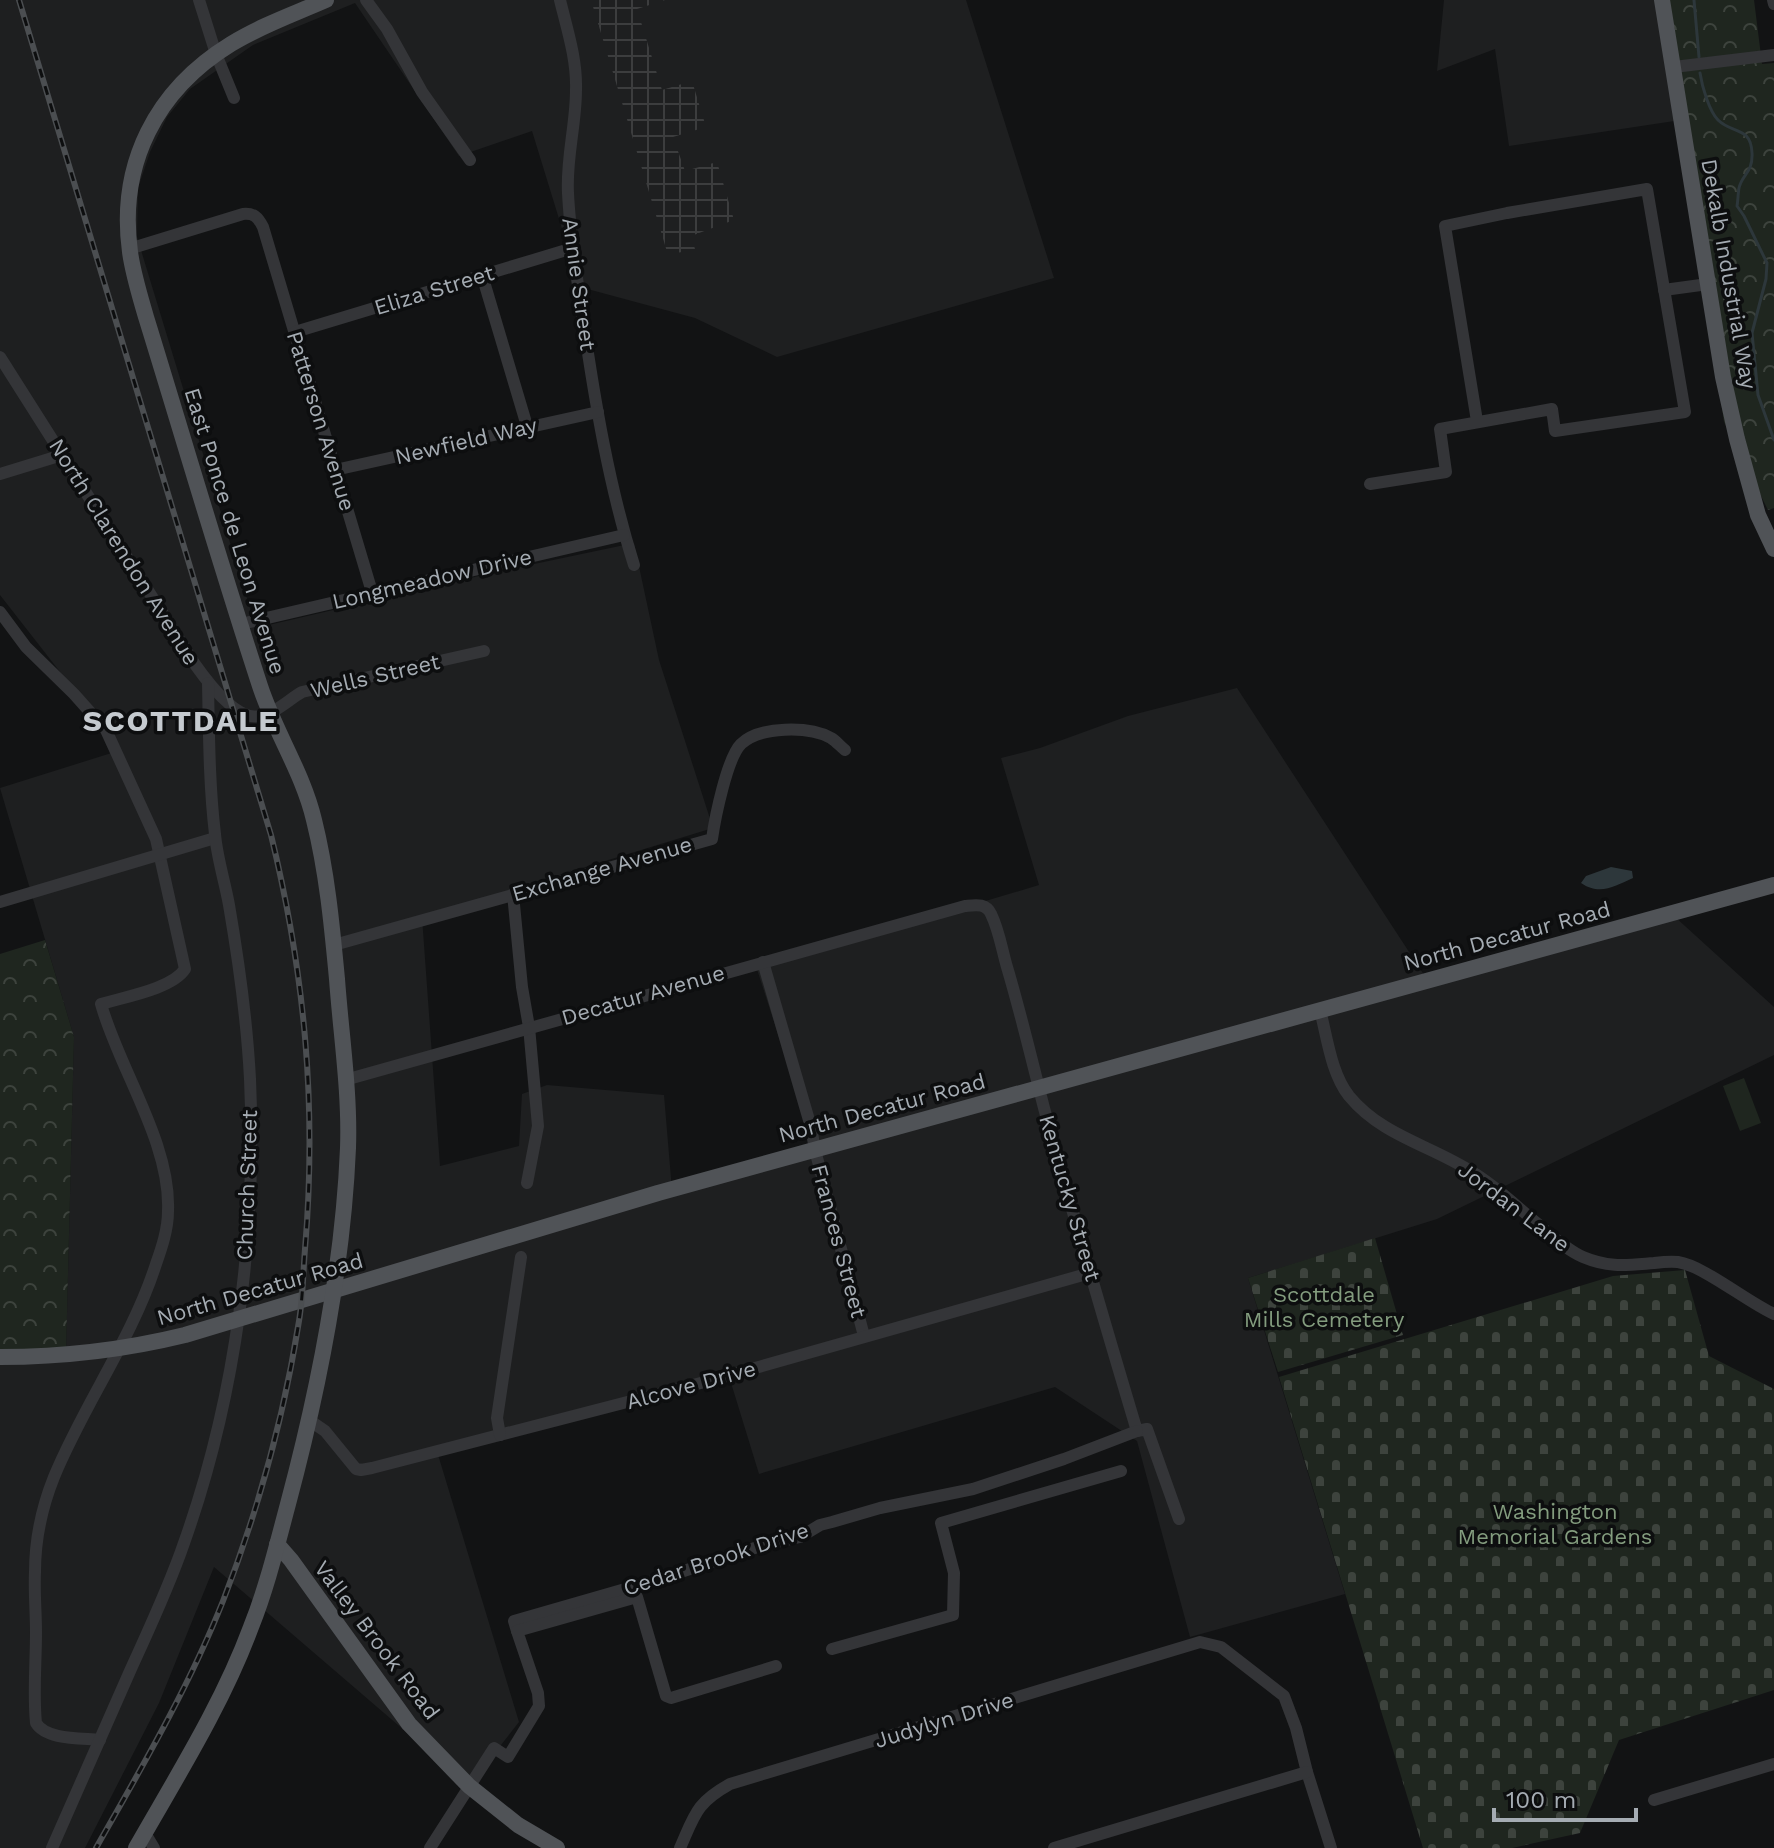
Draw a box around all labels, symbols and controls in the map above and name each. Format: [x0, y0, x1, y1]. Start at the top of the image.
street label: Dekalb Industrial Way [1696, 157, 1762, 392]
street label: Annie Street [557, 216, 601, 352]
street label: Eliza Street [371, 260, 497, 320]
street label: Patterson Avenue [282, 328, 360, 514]
street label: East Ponce de Leon Avenue [179, 385, 291, 677]
street label: Newfield Way [393, 412, 540, 469]
street label: North Clarendon Avenue [44, 434, 204, 670]
street label: Longmeadow Drive [330, 544, 534, 614]
street label: Wells Street [308, 649, 442, 703]
district label: SCOTTDALE [83, 703, 279, 738]
street label: Exchange Avenue [509, 831, 695, 907]
street label: North Decatur Road [1401, 896, 1613, 976]
street label: Decatur Avenue [559, 960, 727, 1030]
street label: North Decatur Road [776, 1068, 988, 1148]
street label: Church Street [232, 1109, 262, 1261]
street label: Kentucky Street [1034, 1112, 1106, 1284]
street label: Jordan Lane [1453, 1157, 1575, 1257]
street label: Frances Street [807, 1162, 871, 1320]
street label: North Decatur Road [154, 1248, 366, 1330]
park label: Scottdale Mills Cemetery [1244, 1282, 1405, 1332]
street label: Alcove Drive [623, 1356, 759, 1414]
park label: Washington Memorial Gardens [1458, 1499, 1652, 1549]
street label: Cedar Brook Drive [620, 1517, 812, 1601]
street label: Valley Brook Road [309, 1556, 445, 1724]
street label: Judylyn Drive [871, 1687, 1017, 1753]
scale bar [1494, 1772, 1636, 1822]
text: 100 m [1506, 1786, 1576, 1814]

